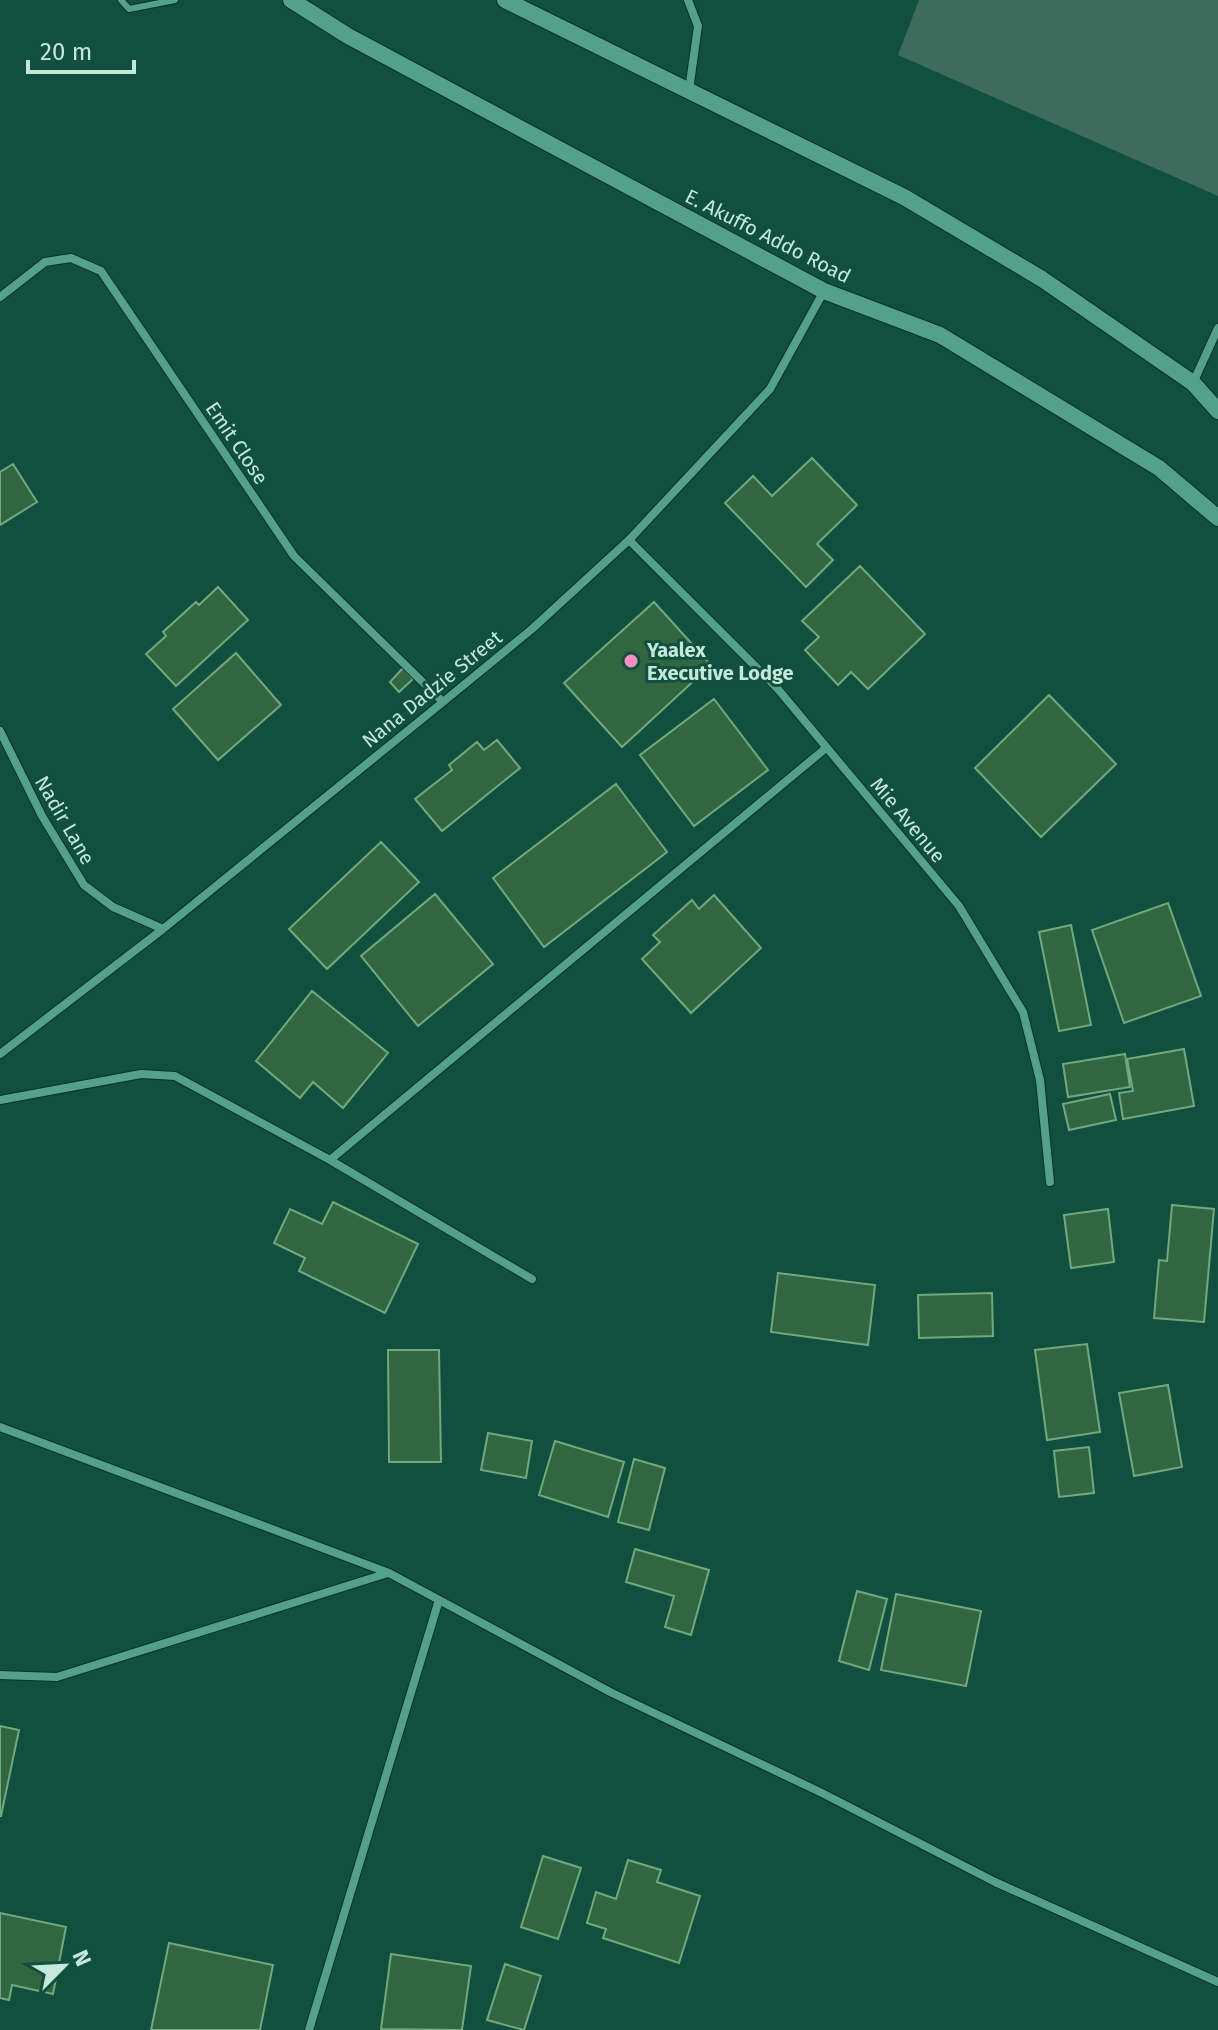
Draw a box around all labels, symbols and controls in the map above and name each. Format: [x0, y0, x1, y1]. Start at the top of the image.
scale bar [28, 24, 134, 74]
text: 20 m [40, 38, 92, 66]
street label: E. Akuffo Addo Road [681, 184, 855, 288]
street label: Emit Close [201, 397, 273, 489]
street label: Nana Dadzie Street [357, 625, 507, 753]
place label: Yaalex Executive Lodge [646, 638, 794, 685]
marker: Yaalex Executive Lodge [622, 652, 640, 670]
street label: Nadir Lane [30, 771, 100, 869]
street label: Mie Avenue [865, 773, 951, 867]
north arrow [24, 1926, 104, 2006]
text: N [67, 1946, 97, 1970]

